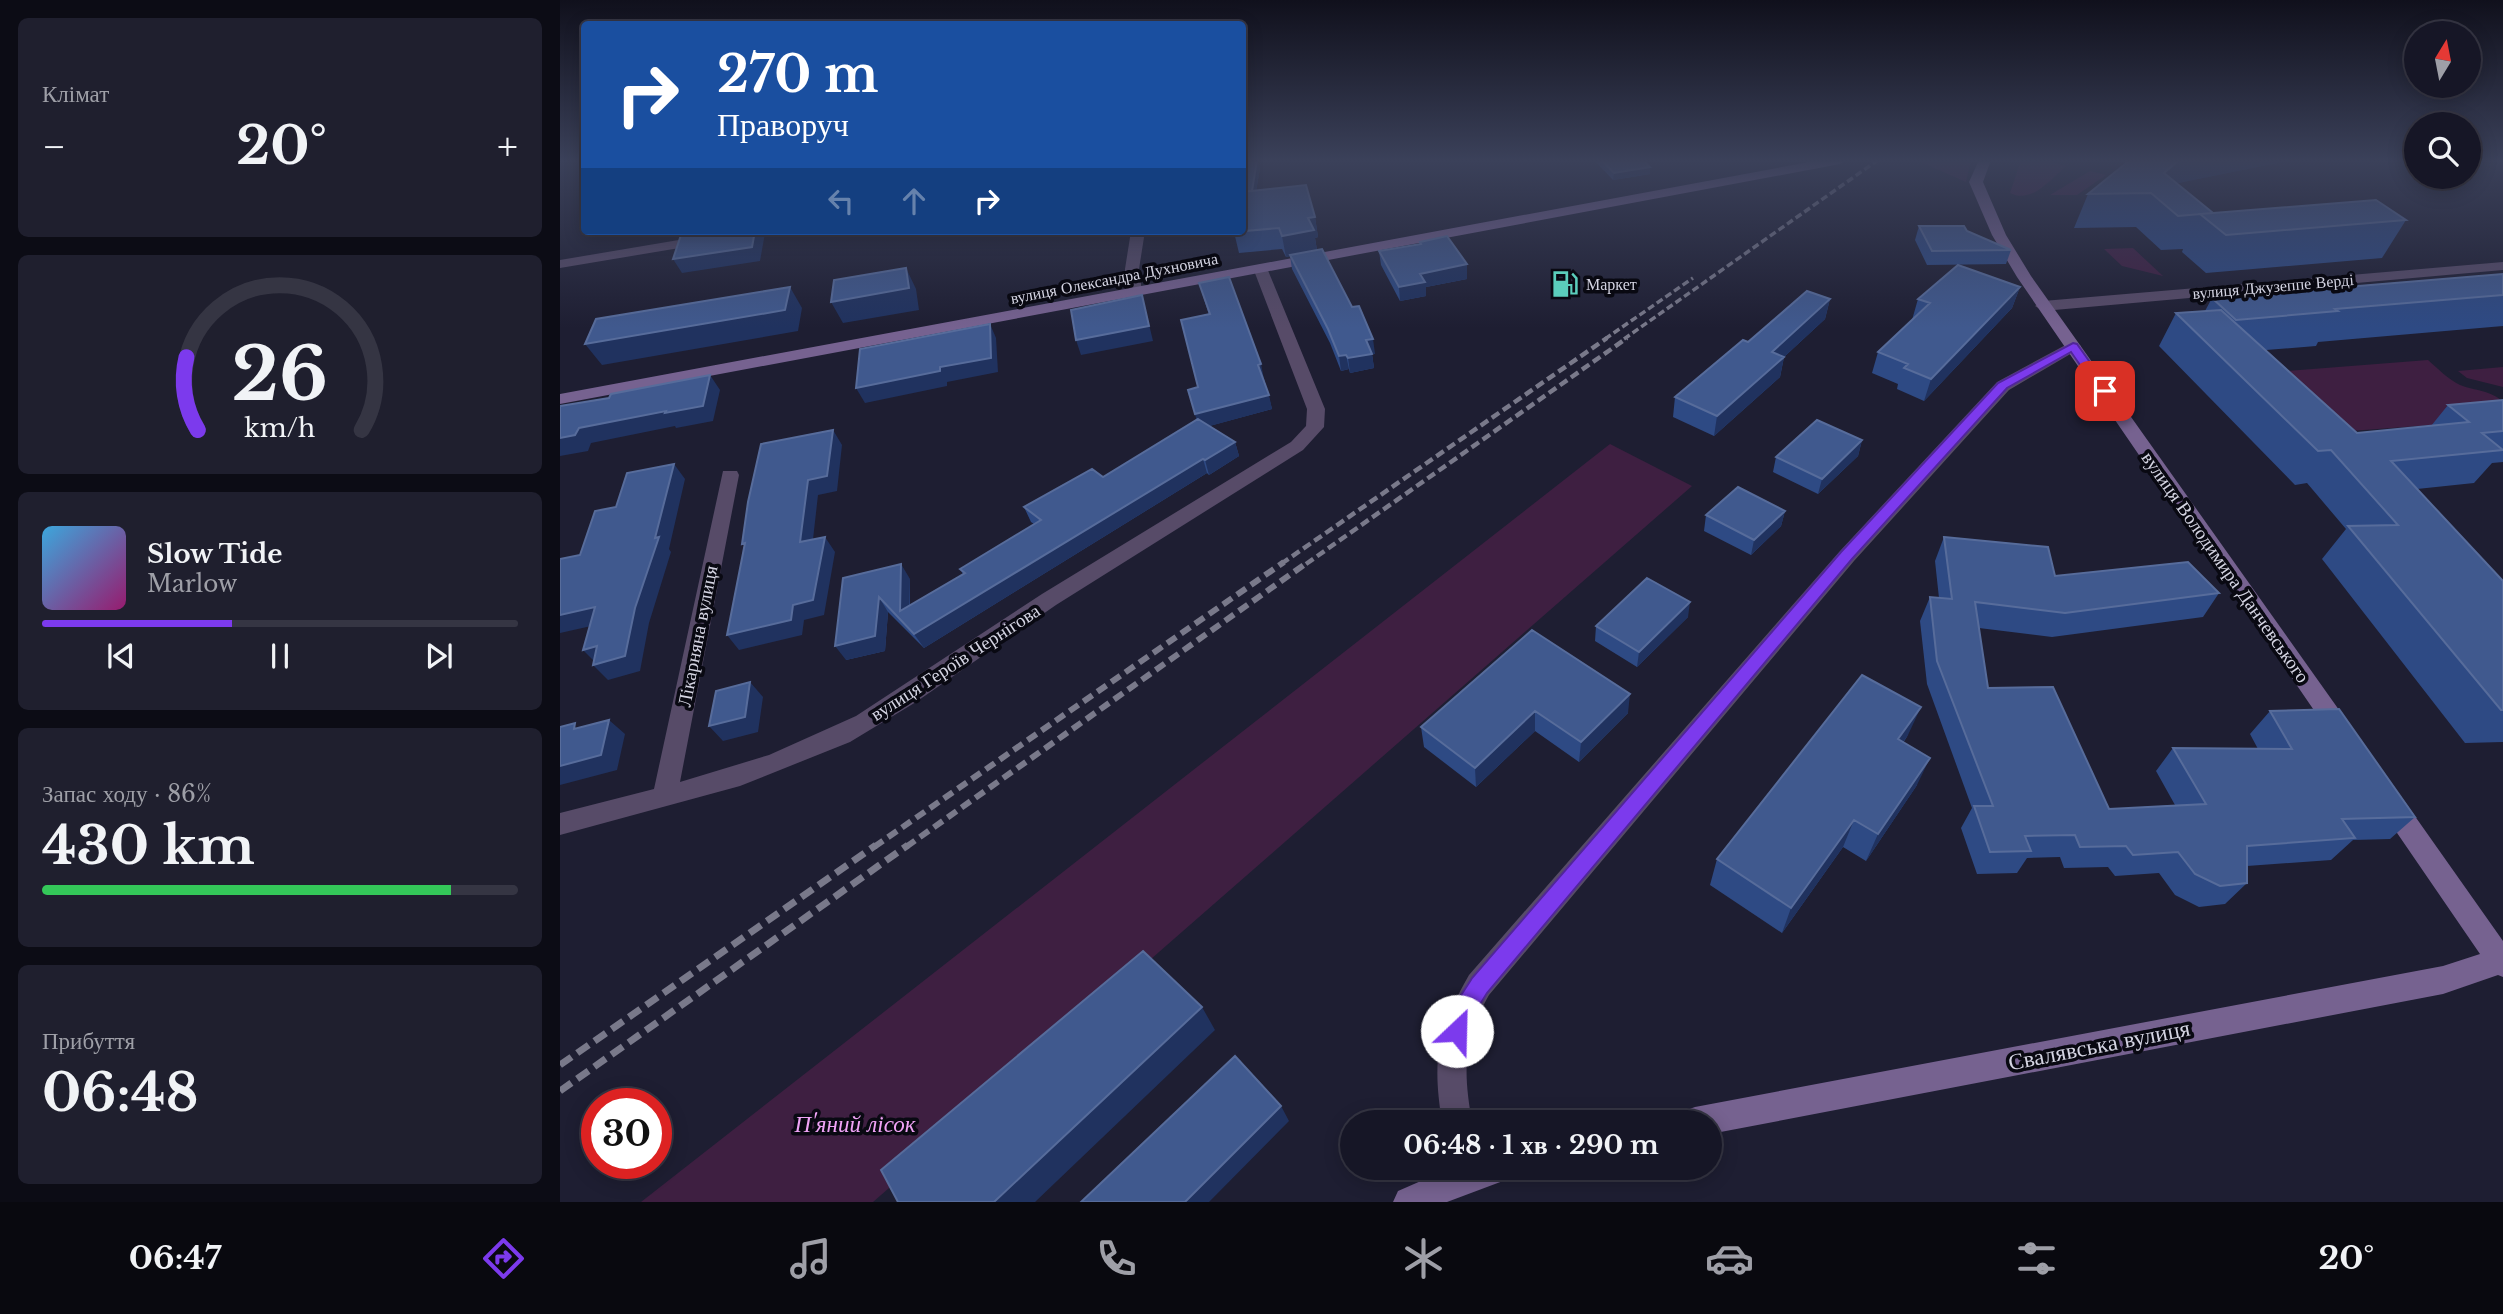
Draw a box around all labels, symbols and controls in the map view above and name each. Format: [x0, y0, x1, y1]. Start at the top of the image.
north arrow [2404, 21, 2482, 98]
map controls [2404, 21, 2481, 189]
text: 270 m [717, 44, 878, 105]
icon: right [602, 49, 693, 140]
text: Клімат [42, 80, 109, 108]
text: Праворуч [717, 105, 849, 145]
button: search [2404, 112, 2481, 189]
text: 20° [236, 114, 327, 178]
text: − [42, 123, 66, 170]
text: + [497, 123, 518, 170]
icon: left [822, 182, 860, 220]
icon: ahead [895, 182, 933, 220]
icon: right [968, 182, 1006, 220]
street label: вулиця Олександра Духновича [1009, 248, 1219, 308]
fuel station icon: Маркет [1550, 269, 1580, 299]
street label: вулиця Джузеппе Верді [2192, 269, 2355, 303]
place label: Маркет [1586, 274, 1637, 294]
text: 26 [232, 330, 328, 421]
pin [2075, 361, 2135, 421]
icon: arrive [2086, 372, 2124, 410]
text: km/h [245, 413, 315, 444]
street label: вулиця Володимира Данчевського [2137, 447, 2314, 687]
text: Slow Tide [147, 538, 283, 570]
street label: Лікарняна вулиця [673, 563, 723, 709]
text: Marlow [147, 570, 237, 598]
street label: вулиця Героїв Чернігова [866, 599, 1045, 726]
icon: previous [102, 637, 140, 675]
icon: pause [261, 637, 299, 675]
icon: next [420, 637, 458, 675]
text: Запас ходу · 86% [42, 780, 211, 808]
text: 430 km [42, 814, 255, 878]
position arrow [1420, 994, 1494, 1068]
street label: Свалявська вулиця [2006, 1014, 2193, 1076]
text: Прибуття [42, 1027, 135, 1055]
text: 06:48 [42, 1061, 199, 1125]
speed limit sign: 30 [581, 1088, 672, 1179]
park label: П'яний лісок [793, 1110, 916, 1138]
text: 06:48 · 1 хв · 290 m [1403, 1129, 1659, 1161]
icon: directions [479, 1234, 528, 1283]
icon: music [786, 1234, 835, 1283]
icon: phone [1092, 1234, 1141, 1283]
icon: climate [1399, 1234, 1448, 1283]
icon: car [1705, 1234, 1754, 1283]
icon: filters [2012, 1234, 2061, 1283]
text: 06:47 [129, 1238, 221, 1278]
text: 20° [2318, 1238, 2374, 1278]

